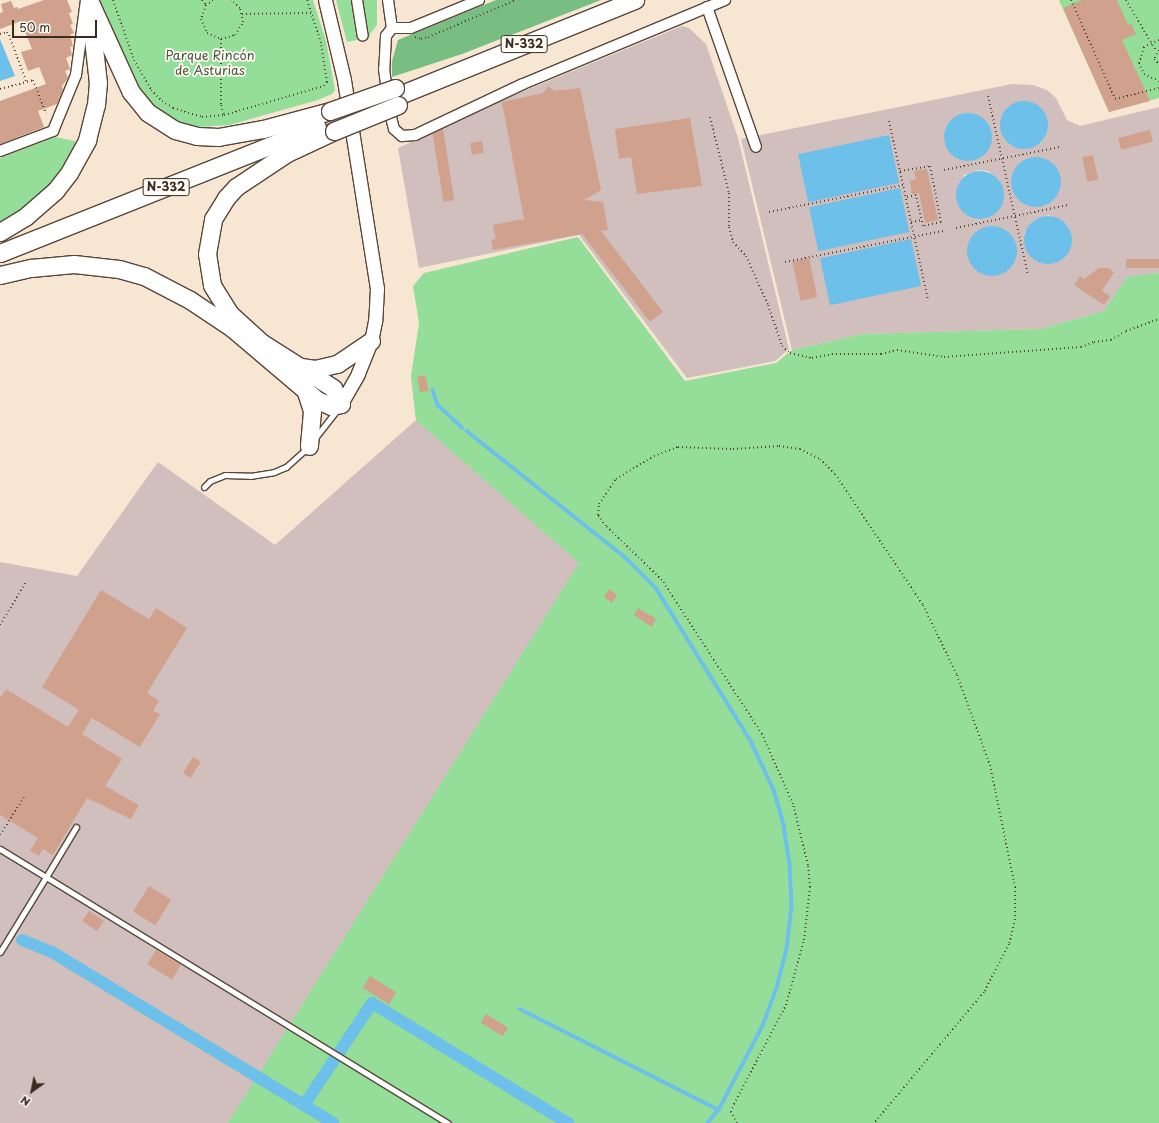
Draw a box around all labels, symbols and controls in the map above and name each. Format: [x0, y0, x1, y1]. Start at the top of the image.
scale bar [14, 12, 99, 38]
text: 50 m [19, 18, 50, 36]
road number: N-332 [500, 34, 548, 54]
park label: Parque Rincón de Asturias [165, 48, 255, 79]
road number: N-332 [142, 177, 190, 197]
north arrow [12, 1071, 52, 1111]
text: N [17, 1092, 33, 1111]

